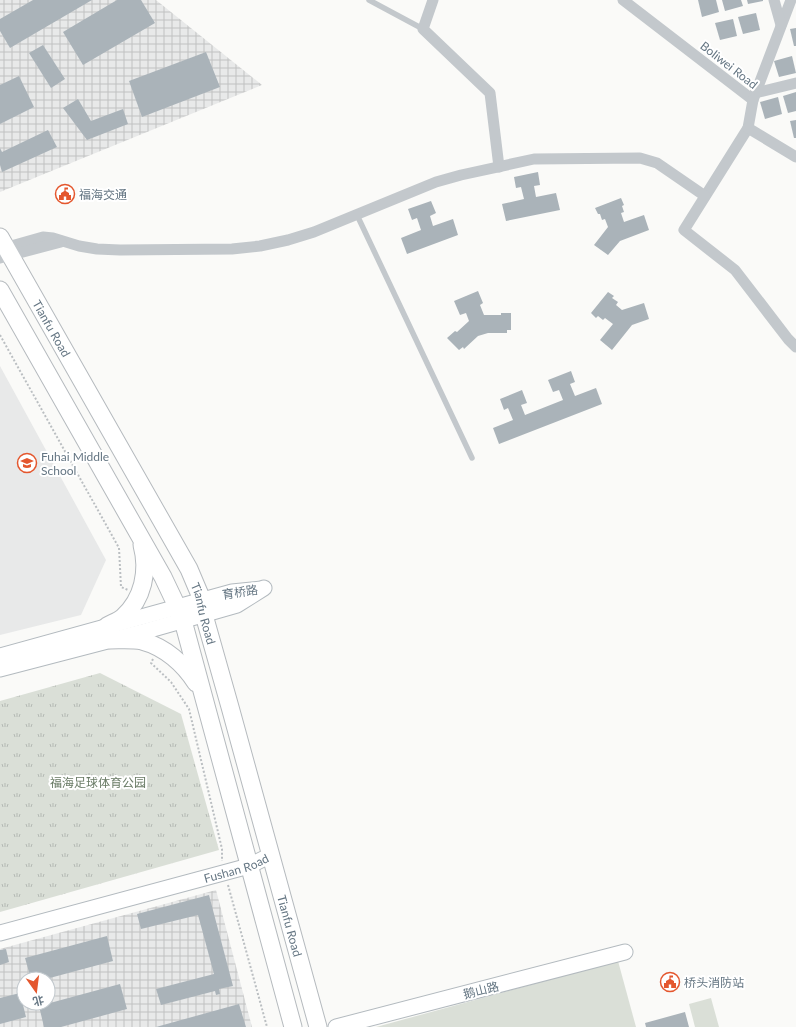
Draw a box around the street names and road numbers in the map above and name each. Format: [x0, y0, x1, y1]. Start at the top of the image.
street label: Boliwei Road [697, 38, 761, 92]
street label: Tianfu Road [30, 297, 74, 359]
street label: Tianfu Road [188, 580, 219, 646]
street label: 育桥路 [221, 582, 259, 602]
street label: Fushan Road [202, 850, 271, 885]
street label: Tianfu Road [275, 893, 306, 958]
street label: 鹅山路 [462, 978, 500, 1002]

